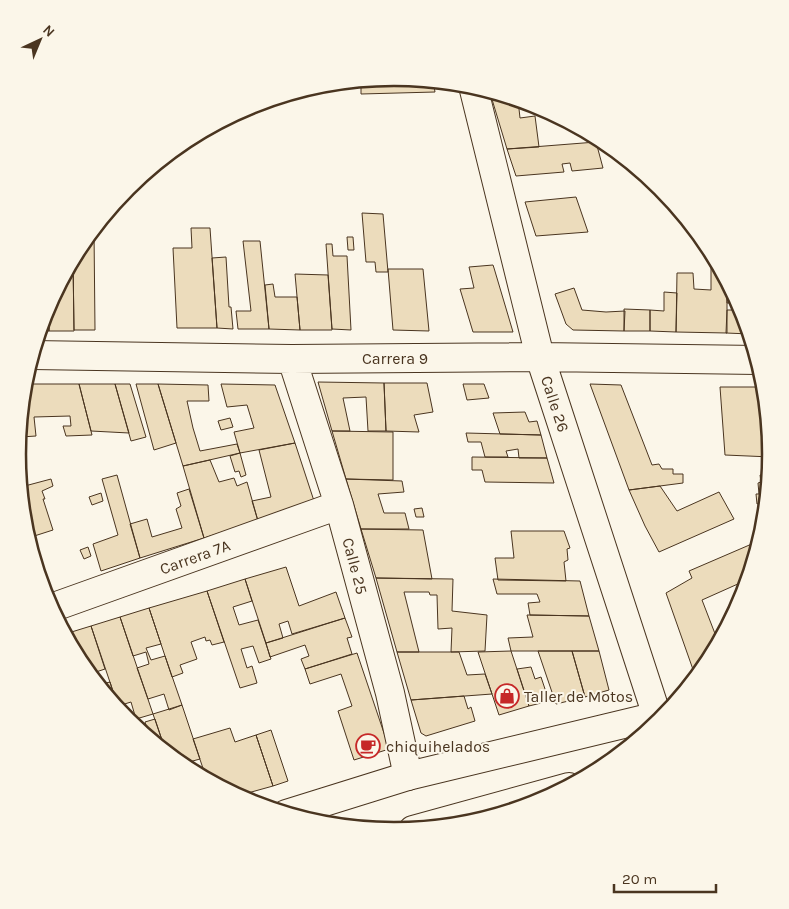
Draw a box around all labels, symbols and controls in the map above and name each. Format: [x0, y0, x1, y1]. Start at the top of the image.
north arrow [15, 15, 65, 65]
text: N [39, 21, 58, 41]
street label: Carrera 9 [362, 349, 428, 368]
street label: Calle 26 [537, 373, 573, 435]
street label: Carrera 7A [157, 536, 233, 578]
street label: Calle 25 [338, 536, 372, 596]
shop icon: Taller de Motos [494, 683, 520, 709]
place label: Taller de Motos [524, 687, 633, 706]
cafe icon: chiquihelados [355, 733, 381, 759]
place label: chiquihelados [386, 737, 490, 756]
scale bar [614, 862, 716, 894]
text: 20 m [622, 870, 657, 888]

